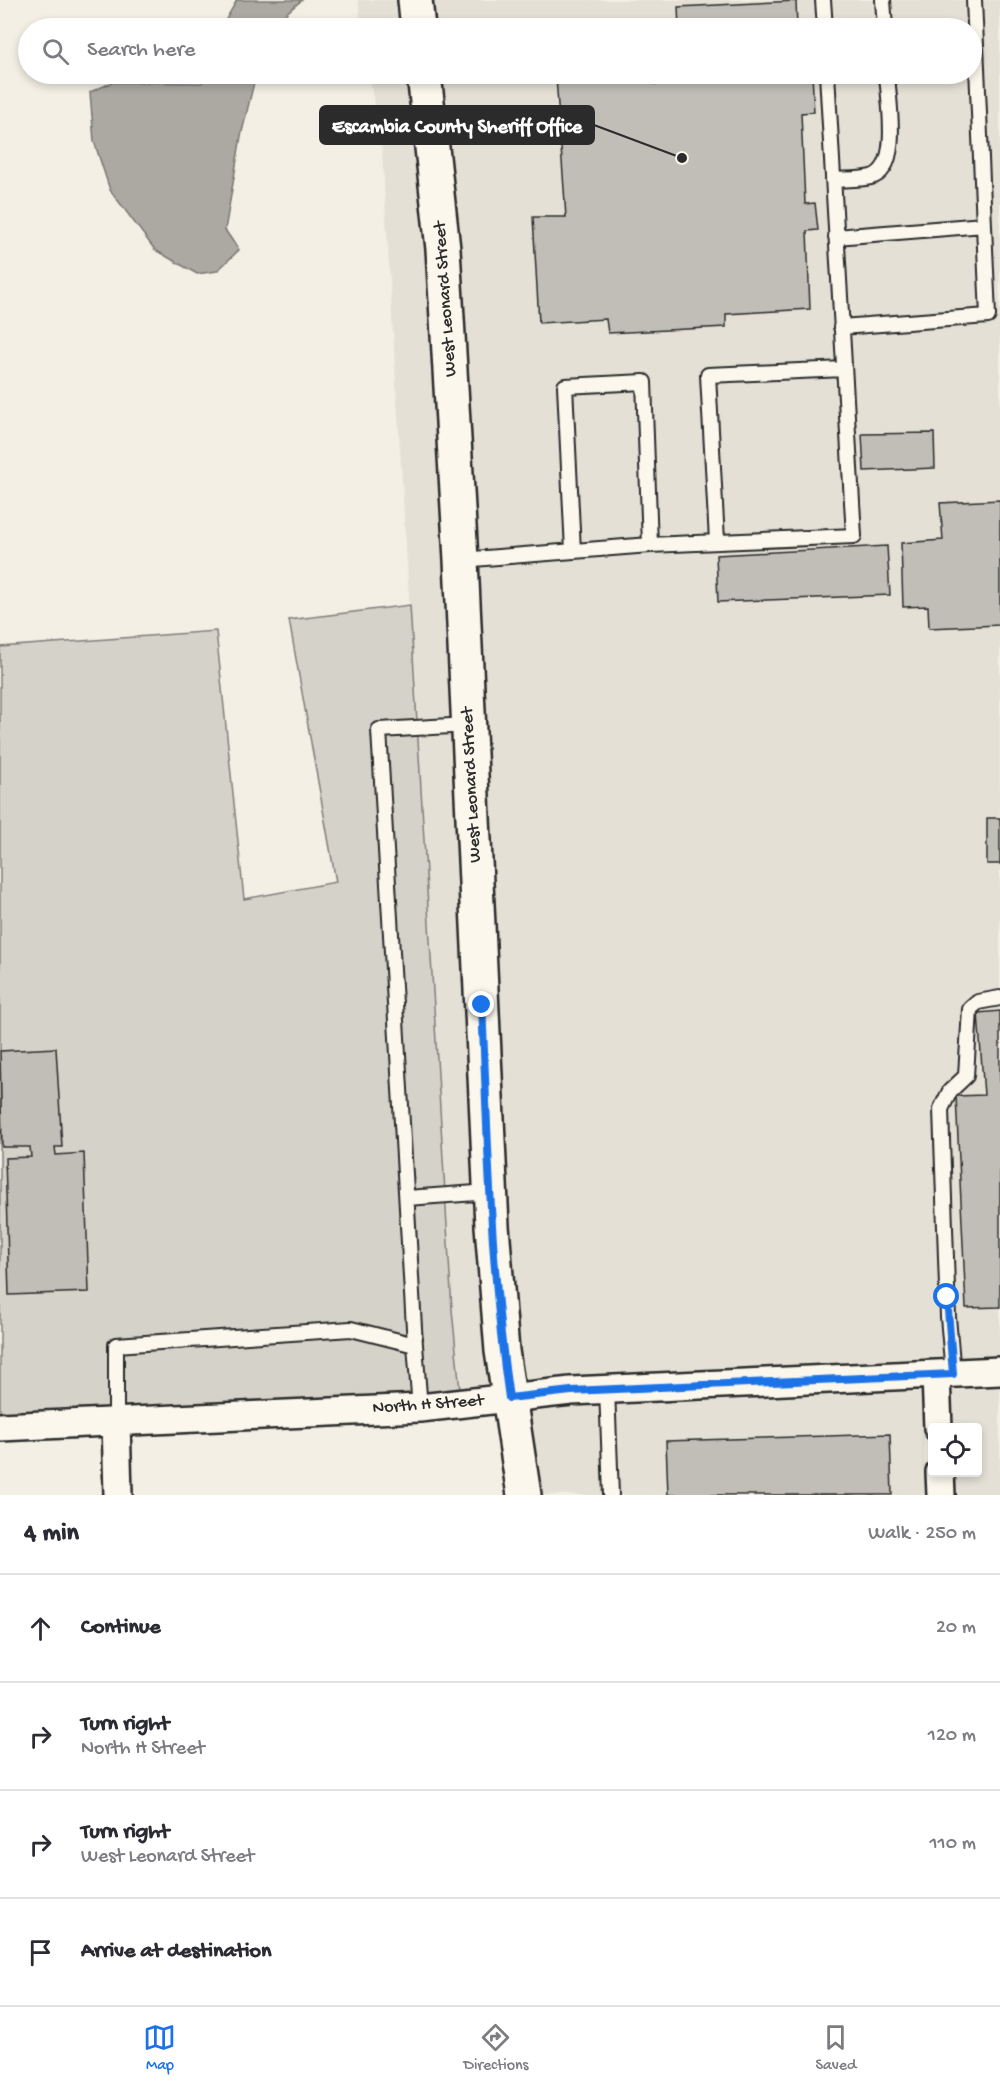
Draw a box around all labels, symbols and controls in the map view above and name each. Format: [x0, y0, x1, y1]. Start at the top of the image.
search box [18, 18, 982, 84]
icon: search [39, 35, 72, 68]
text: Search here [87, 38, 195, 64]
callout: Escambia County Sheriff Office [320, 106, 594, 144]
text: Escambia County Sheriff Office [332, 116, 583, 140]
street label: West Leonard Street [430, 219, 462, 377]
street label: West Leonard Street [457, 705, 487, 863]
route end [468, 991, 494, 1017]
route start [933, 1283, 959, 1309]
street label: North H Street [372, 1391, 486, 1419]
map controls [928, 1423, 982, 1477]
button: locate [928, 1423, 982, 1477]
text: 4 min [24, 1519, 79, 1550]
text: Walk · 250 m [868, 1523, 976, 1546]
icon: ahead [24, 1612, 57, 1645]
text: Continue [81, 1615, 161, 1641]
text: 20 m [936, 1617, 976, 1640]
text: Turn right [81, 1712, 169, 1738]
icon: right [24, 1720, 57, 1753]
text: 120 m [928, 1725, 976, 1748]
text: North H Street [81, 1738, 205, 1761]
text: Turn right [81, 1820, 169, 1846]
icon: right [24, 1828, 57, 1861]
text: 110 m [930, 1833, 976, 1856]
text: West Leonard Street [81, 1846, 254, 1869]
icon: arrive [24, 1936, 57, 1969]
text: Arrive at destination [81, 1939, 271, 1965]
tab: Map [143, 2021, 176, 2076]
tab: Directions [463, 2021, 529, 2076]
tab: Saved [815, 2021, 856, 2076]

